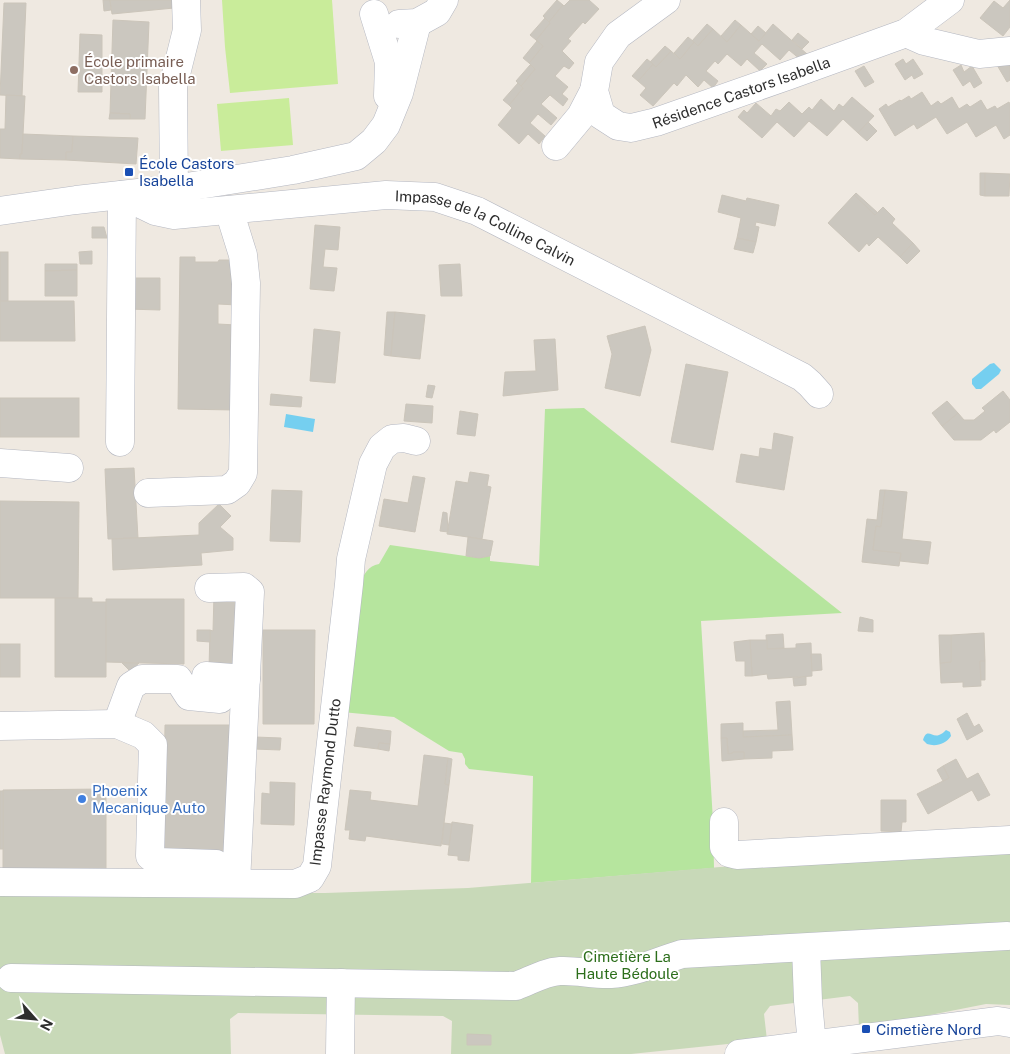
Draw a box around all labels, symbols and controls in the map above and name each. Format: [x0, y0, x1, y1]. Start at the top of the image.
place label: École primaire Castors Isabella [84, 53, 196, 87]
street label: Résidence Castors Isabella [650, 53, 832, 131]
marker: École primaire Castors Isabella [68, 64, 80, 76]
place label: École Castors Isabella [139, 155, 234, 189]
marker: École Castors Isabella [123, 166, 135, 178]
street label: Impasse de la Colline Calvin [395, 187, 578, 268]
street label: Impasse Raymond Dutto [306, 697, 344, 867]
place label: Phoenix Mecanique Auto [92, 782, 205, 816]
marker: Phoenix Mecanique Auto [76, 793, 88, 805]
park label: Cimetière La Haute Bédoule [575, 948, 679, 982]
north arrow [10, 994, 60, 1044]
text: N [37, 1016, 56, 1033]
place label: Cimetière Nord [876, 1021, 981, 1038]
marker: Cimetière Nord [860, 1023, 872, 1035]

